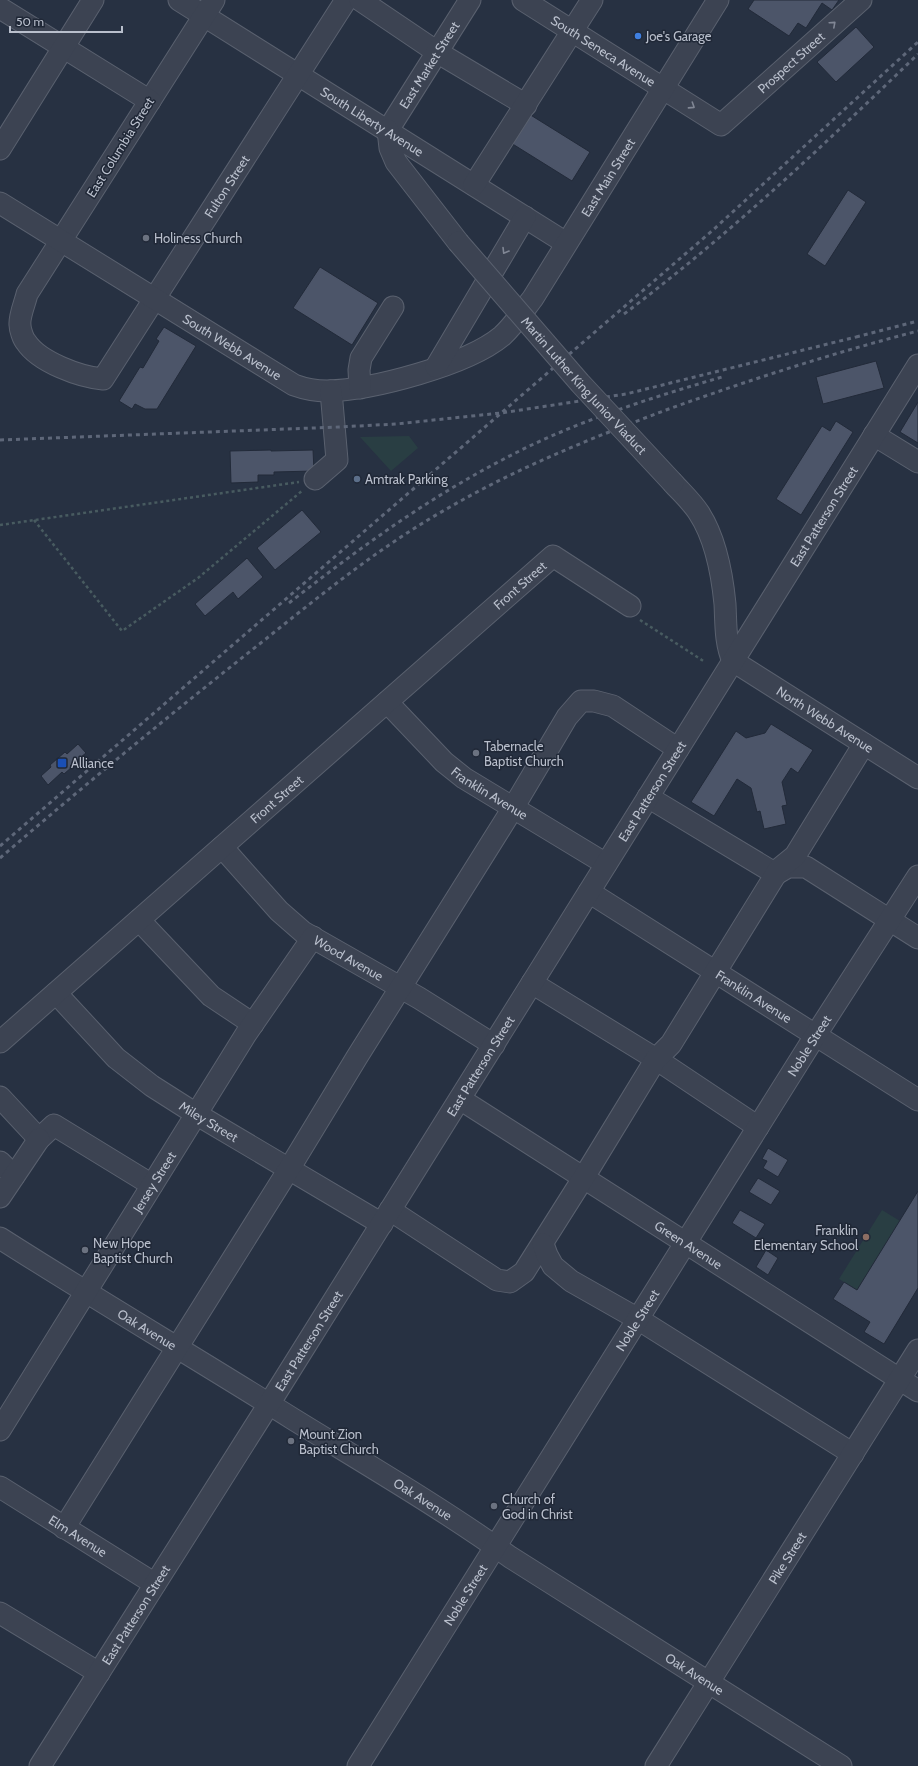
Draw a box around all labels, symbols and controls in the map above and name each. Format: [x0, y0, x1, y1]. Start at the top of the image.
scale bar [10, 8, 122, 34]
street label: South Seneca Avenue [548, 12, 659, 90]
text: 50 m [16, 14, 44, 29]
street label: East Market Street [396, 18, 463, 111]
one-way arrow [829, 22, 836, 29]
place label: Joe's Garage [645, 28, 712, 44]
street label: Prospect Street [754, 28, 828, 97]
marker: Joe's Garage [633, 31, 643, 41]
street label: South Liberty Avenue [318, 83, 427, 160]
street label: East Columbia Street [83, 94, 158, 200]
one-way arrow [688, 102, 695, 109]
street label: East Main Street [578, 135, 639, 220]
street label: Fulton Street [201, 151, 253, 221]
place label: Holiness Church [154, 230, 242, 246]
marker: Holiness Church [141, 233, 151, 243]
one-way arrow [503, 247, 510, 254]
street label: South Webb Avenue [180, 310, 285, 383]
street label: Martin Luther King Junior Viaduct [518, 313, 651, 458]
street label: East Patterson Street [786, 463, 861, 569]
place label: Amtrak Parking [365, 471, 448, 487]
marker: Amtrak Parking [352, 474, 362, 484]
street label: Front Street [490, 557, 550, 613]
street label: North Webb Avenue [774, 683, 877, 756]
street label: East Patterson Street [615, 737, 689, 844]
place label: Tabernacle Baptist Church [484, 738, 564, 769]
marker: Tabernacle Baptist Church [471, 748, 481, 758]
place label: Alliance [71, 755, 114, 771]
marker: Alliance [56, 757, 68, 769]
street label: Franklin Avenue [448, 763, 531, 823]
street label: Front Street [247, 771, 307, 827]
street label: Wood Avenue [311, 932, 386, 984]
street label: Franklin Avenue [713, 966, 795, 1026]
street label: Noble Street [784, 1011, 835, 1079]
street label: East Patterson Street [443, 1012, 518, 1119]
street label: Miley Street [176, 1098, 242, 1145]
street label: Jersey Street [129, 1148, 179, 1216]
street label: Green Avenue [652, 1217, 726, 1272]
place label: Franklin Elementary School [754, 1222, 858, 1253]
marker: Franklin Elementary School [861, 1232, 871, 1242]
place label: New Hope Baptist Church [93, 1235, 173, 1266]
marker: New Hope Baptist Church [80, 1245, 90, 1255]
street label: Noble Street [612, 1286, 663, 1354]
street label: East Patterson Street [271, 1287, 346, 1394]
street label: Oak Avenue [115, 1305, 180, 1353]
place label: Mount Zion Baptist Church [299, 1426, 379, 1457]
marker: Mount Zion Baptist Church [286, 1436, 296, 1446]
street label: Oak Avenue [391, 1475, 455, 1524]
place label: Church of God in Christ [502, 1491, 573, 1522]
marker: Church of God in Christ [489, 1501, 499, 1511]
street label: Elm Avenue [46, 1512, 110, 1560]
street label: Pike Street [765, 1528, 810, 1587]
street label: East Patterson Street [98, 1561, 174, 1668]
street label: Noble Street [440, 1561, 491, 1628]
street label: Oak Avenue [662, 1649, 727, 1698]

